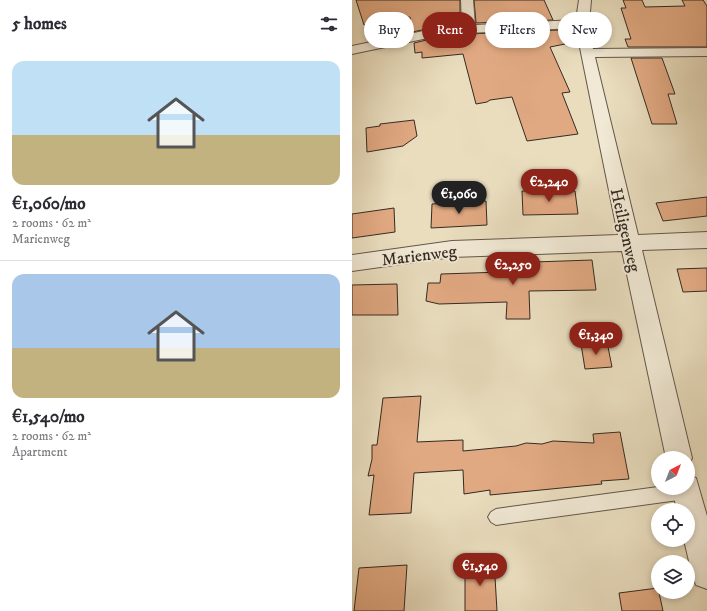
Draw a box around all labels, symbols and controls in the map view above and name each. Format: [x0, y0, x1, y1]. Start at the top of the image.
chip: Buy [364, 12, 414, 48]
chip: Rent [422, 12, 477, 48]
chip: Filters [485, 12, 550, 48]
chip: New [558, 12, 612, 48]
text: 5 homes [12, 13, 67, 35]
icon: filters [318, 13, 340, 35]
icon: home [140, 87, 212, 159]
pin: €2,240 [516, 169, 582, 203]
text: €2,240 [530, 174, 568, 190]
pin: €1,060 [426, 181, 492, 215]
text: €1,060 [441, 186, 477, 202]
street label: Heiligenweg [605, 186, 645, 275]
text: €1,060/mo [12, 193, 86, 215]
text: 2 rooms · 62 m² [12, 215, 91, 231]
text: Marienweg [12, 231, 70, 247]
street label: Marienweg [380, 240, 459, 272]
pin: €2,250 [480, 252, 546, 286]
text: €2,250 [494, 257, 532, 273]
icon: home [140, 300, 212, 372]
pin: €1,340 [563, 322, 629, 356]
text: €1,340 [578, 327, 614, 343]
text: €1,540/mo [12, 406, 85, 428]
text: 2 rooms · 62 m² [12, 428, 91, 444]
text: Apartment [12, 444, 67, 460]
north arrow [651, 451, 695, 495]
map controls [651, 451, 695, 599]
button: locate [651, 503, 695, 547]
pin: €1,540 [447, 553, 513, 587]
button: layers [651, 555, 695, 599]
text: €1,540 [462, 558, 498, 574]

